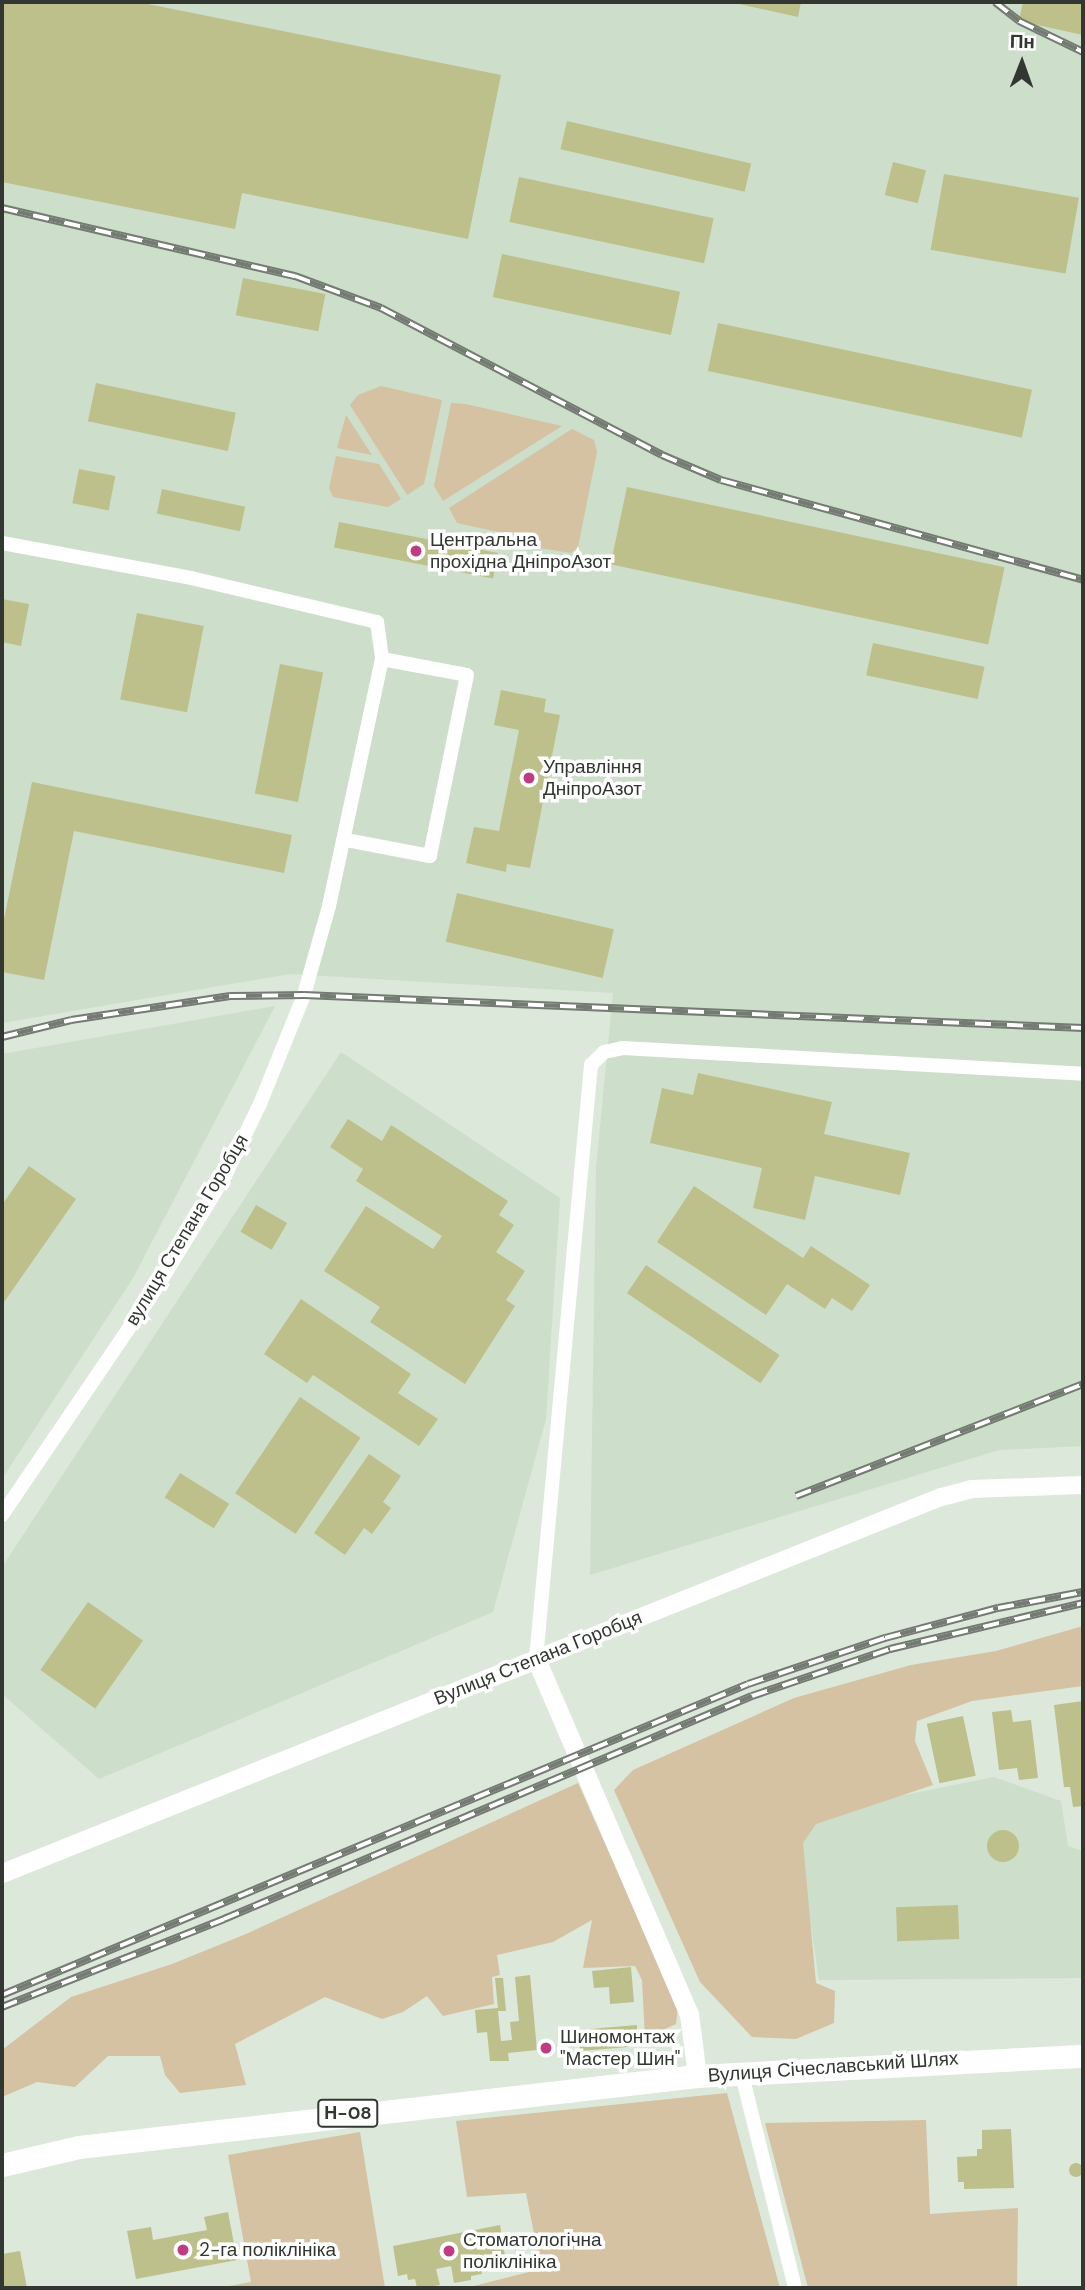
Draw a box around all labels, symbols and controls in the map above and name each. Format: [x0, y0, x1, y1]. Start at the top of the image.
north arrow [987, 28, 1057, 98]
text: Пн [1010, 29, 1035, 54]
place label: Центральна прохідна ДніпроАзот [430, 529, 611, 573]
marker: Центральна прохідна ДніпроАзот [408, 543, 424, 559]
place label: Управління ДніпроАзот [543, 756, 642, 800]
marker: Управління ДніпроАзот [521, 770, 537, 786]
street label: вулиця Степана Горобця [121, 1130, 253, 1330]
street label: Вулиця Степана Горобця [431, 1606, 645, 1710]
place label: Шиномонтаж "Мастер Шин" [560, 2026, 680, 2070]
marker: Шиномонтаж "Мастер Шин" [538, 2040, 554, 2056]
street label: Вулиця Січеславський Шлях [707, 2047, 959, 2087]
road number: Н-08 [316, 2098, 380, 2127]
place label: Стоматологічна поліклініка [463, 2229, 602, 2273]
place label: 2-га поліклініка [199, 2239, 336, 2261]
marker: 2-га поліклініка [173, 2240, 193, 2260]
marker: Стоматологічна поліклініка [441, 2243, 457, 2259]

